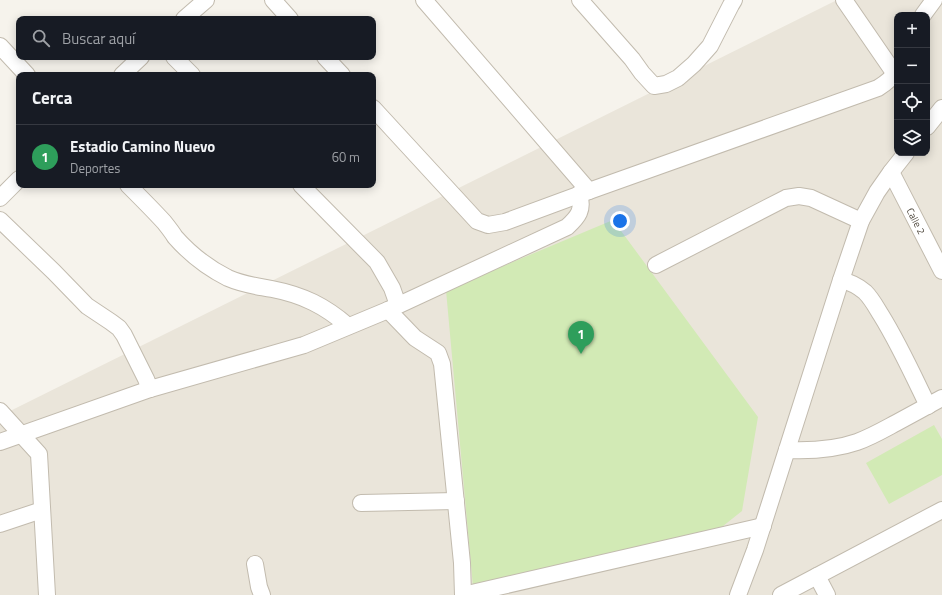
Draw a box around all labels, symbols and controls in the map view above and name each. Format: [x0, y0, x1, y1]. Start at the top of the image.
map controls [894, 12, 930, 156]
button: + [894, 12, 930, 48]
search box [16, 16, 376, 60]
icon: search [30, 27, 52, 49]
text: Buscar aquí [62, 27, 135, 50]
button: − [894, 48, 930, 84]
button: locate [894, 84, 930, 120]
text: Cerca [32, 85, 72, 111]
button: layers [894, 120, 930, 156]
text: Estadio Camino Nuevo [70, 135, 215, 158]
text: 1 [41, 147, 49, 167]
text: 60 m [332, 147, 360, 167]
text: Deportes [70, 158, 120, 178]
street label: Calle 2 [903, 205, 929, 237]
your location [610, 211, 630, 231]
pin: 1 [568, 321, 594, 354]

